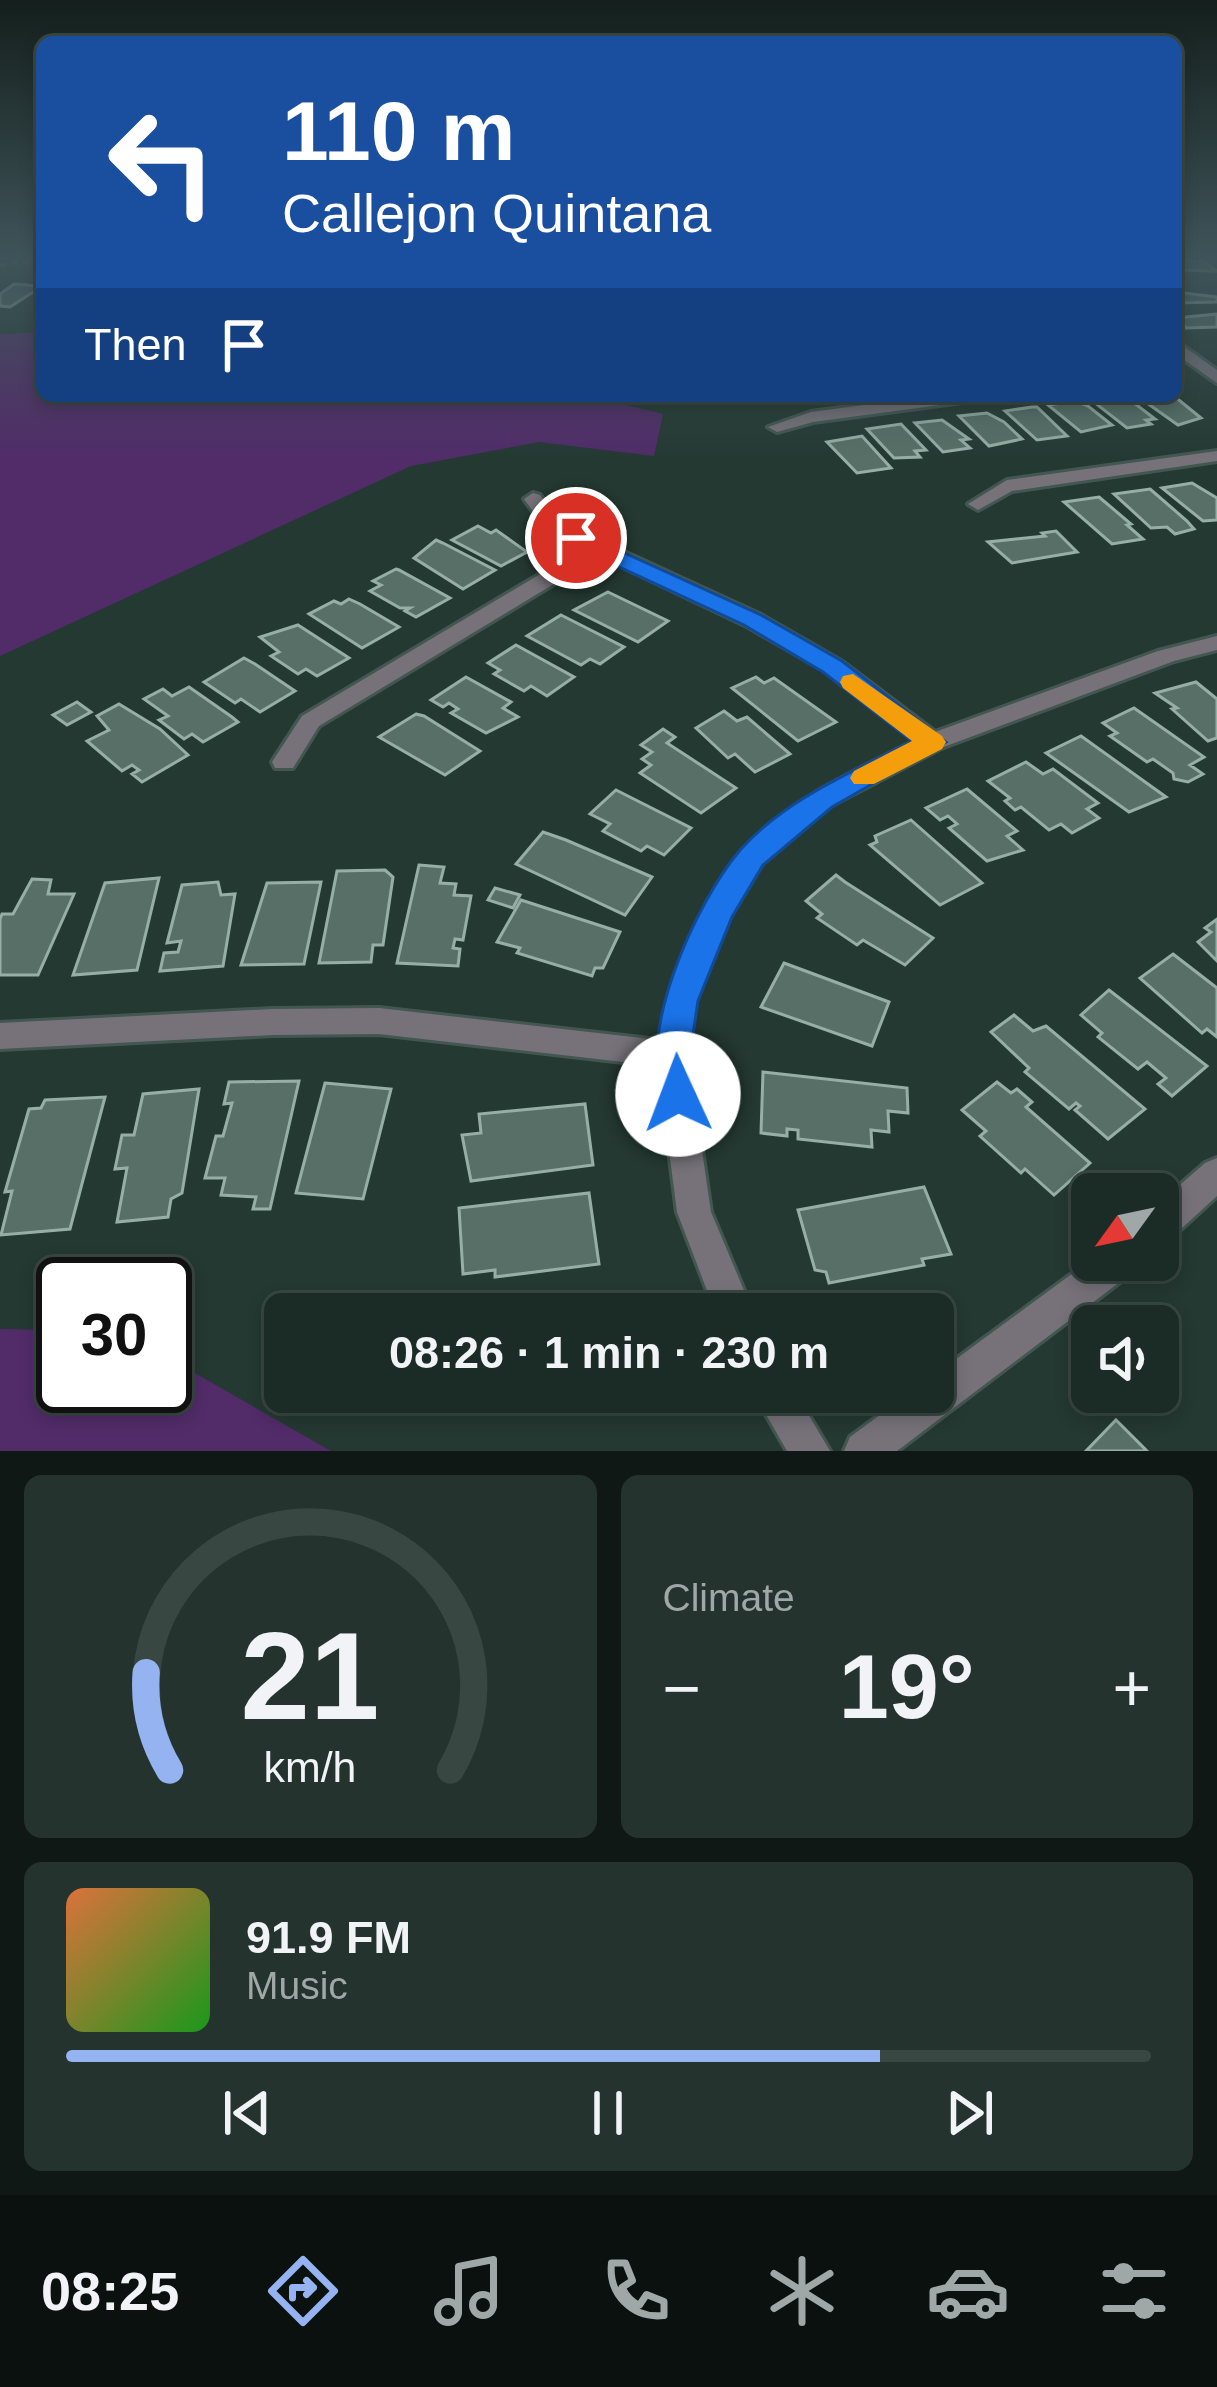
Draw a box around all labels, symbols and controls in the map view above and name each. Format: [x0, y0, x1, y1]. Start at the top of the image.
icon: left [84, 84, 240, 240]
text: 110 m [282, 84, 516, 178]
text: Callejon Quintana [282, 183, 711, 243]
icon: arrive [211, 312, 277, 378]
text: Then [84, 319, 187, 370]
pin [525, 487, 627, 589]
icon: arrive [543, 505, 609, 571]
position arrow [615, 1031, 741, 1157]
north arrow [1071, 1173, 1179, 1281]
map controls [1071, 1173, 1179, 1413]
speed limit sign: 30 [36, 1257, 192, 1413]
button: sound [1071, 1305, 1179, 1413]
text: 08:26 · 1 min · 230 m [389, 1327, 829, 1378]
text: Climate [663, 1576, 795, 1619]
text: 21 [241, 1606, 380, 1745]
text: 19° [839, 1637, 975, 1737]
text: − [663, 1651, 701, 1725]
text: + [1112, 1651, 1151, 1725]
text: km/h [264, 1742, 357, 1790]
text: 91.9 FM [246, 1912, 411, 1963]
text: Music [246, 1964, 348, 2007]
icon: previous [214, 2080, 280, 2146]
icon: pause [575, 2080, 641, 2146]
icon: next [937, 2080, 1003, 2146]
icon: directions [261, 2249, 345, 2333]
icon: music [427, 2249, 511, 2333]
icon: phone [594, 2249, 678, 2333]
icon: climate [760, 2249, 844, 2333]
icon: car [926, 2249, 1010, 2333]
icon: filters [1092, 2249, 1176, 2333]
text: 08:25 [41, 2261, 179, 2321]

